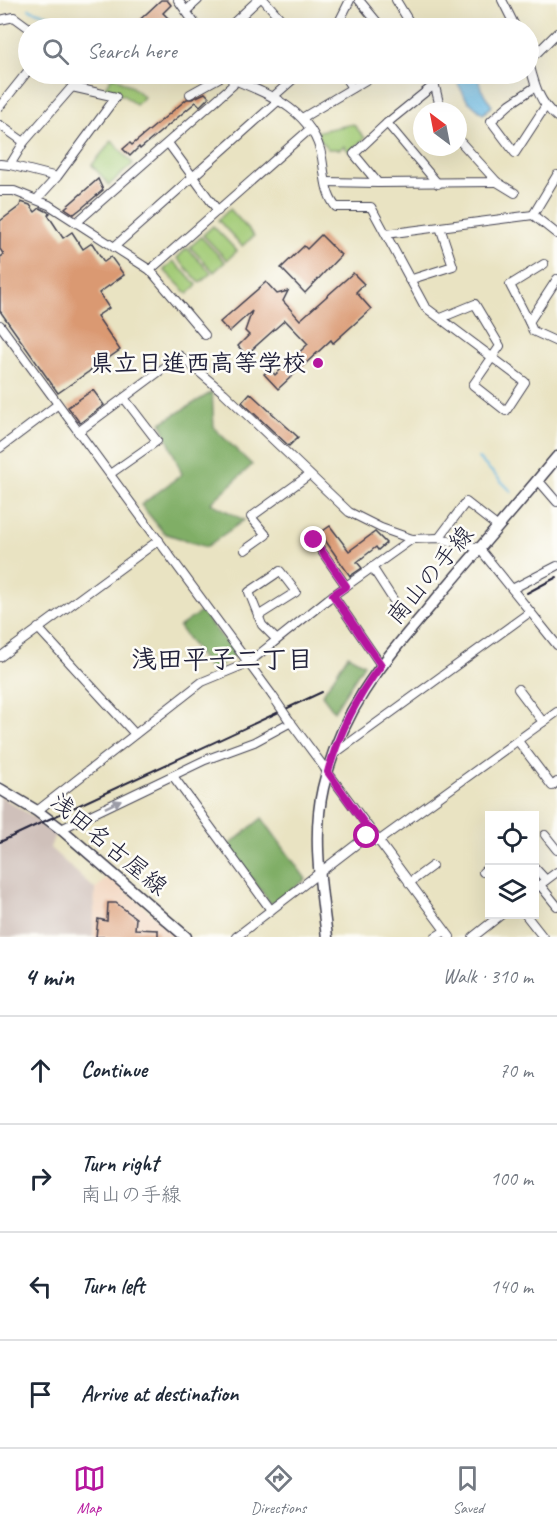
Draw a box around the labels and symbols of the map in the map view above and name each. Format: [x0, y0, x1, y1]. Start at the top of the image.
north arrow [413, 102, 467, 156]
place label: 県立日進西高等学校 [90, 348, 306, 378]
marker: 県立日進西高等学校 [311, 356, 325, 370]
street label: 南山の手線 [380, 519, 480, 631]
route end [300, 526, 326, 552]
district label: 浅田平子二丁目 [131, 643, 313, 676]
street label: 浅田名古屋線 [44, 786, 174, 902]
one-way arrow [105, 799, 122, 808]
route start [353, 822, 379, 848]

